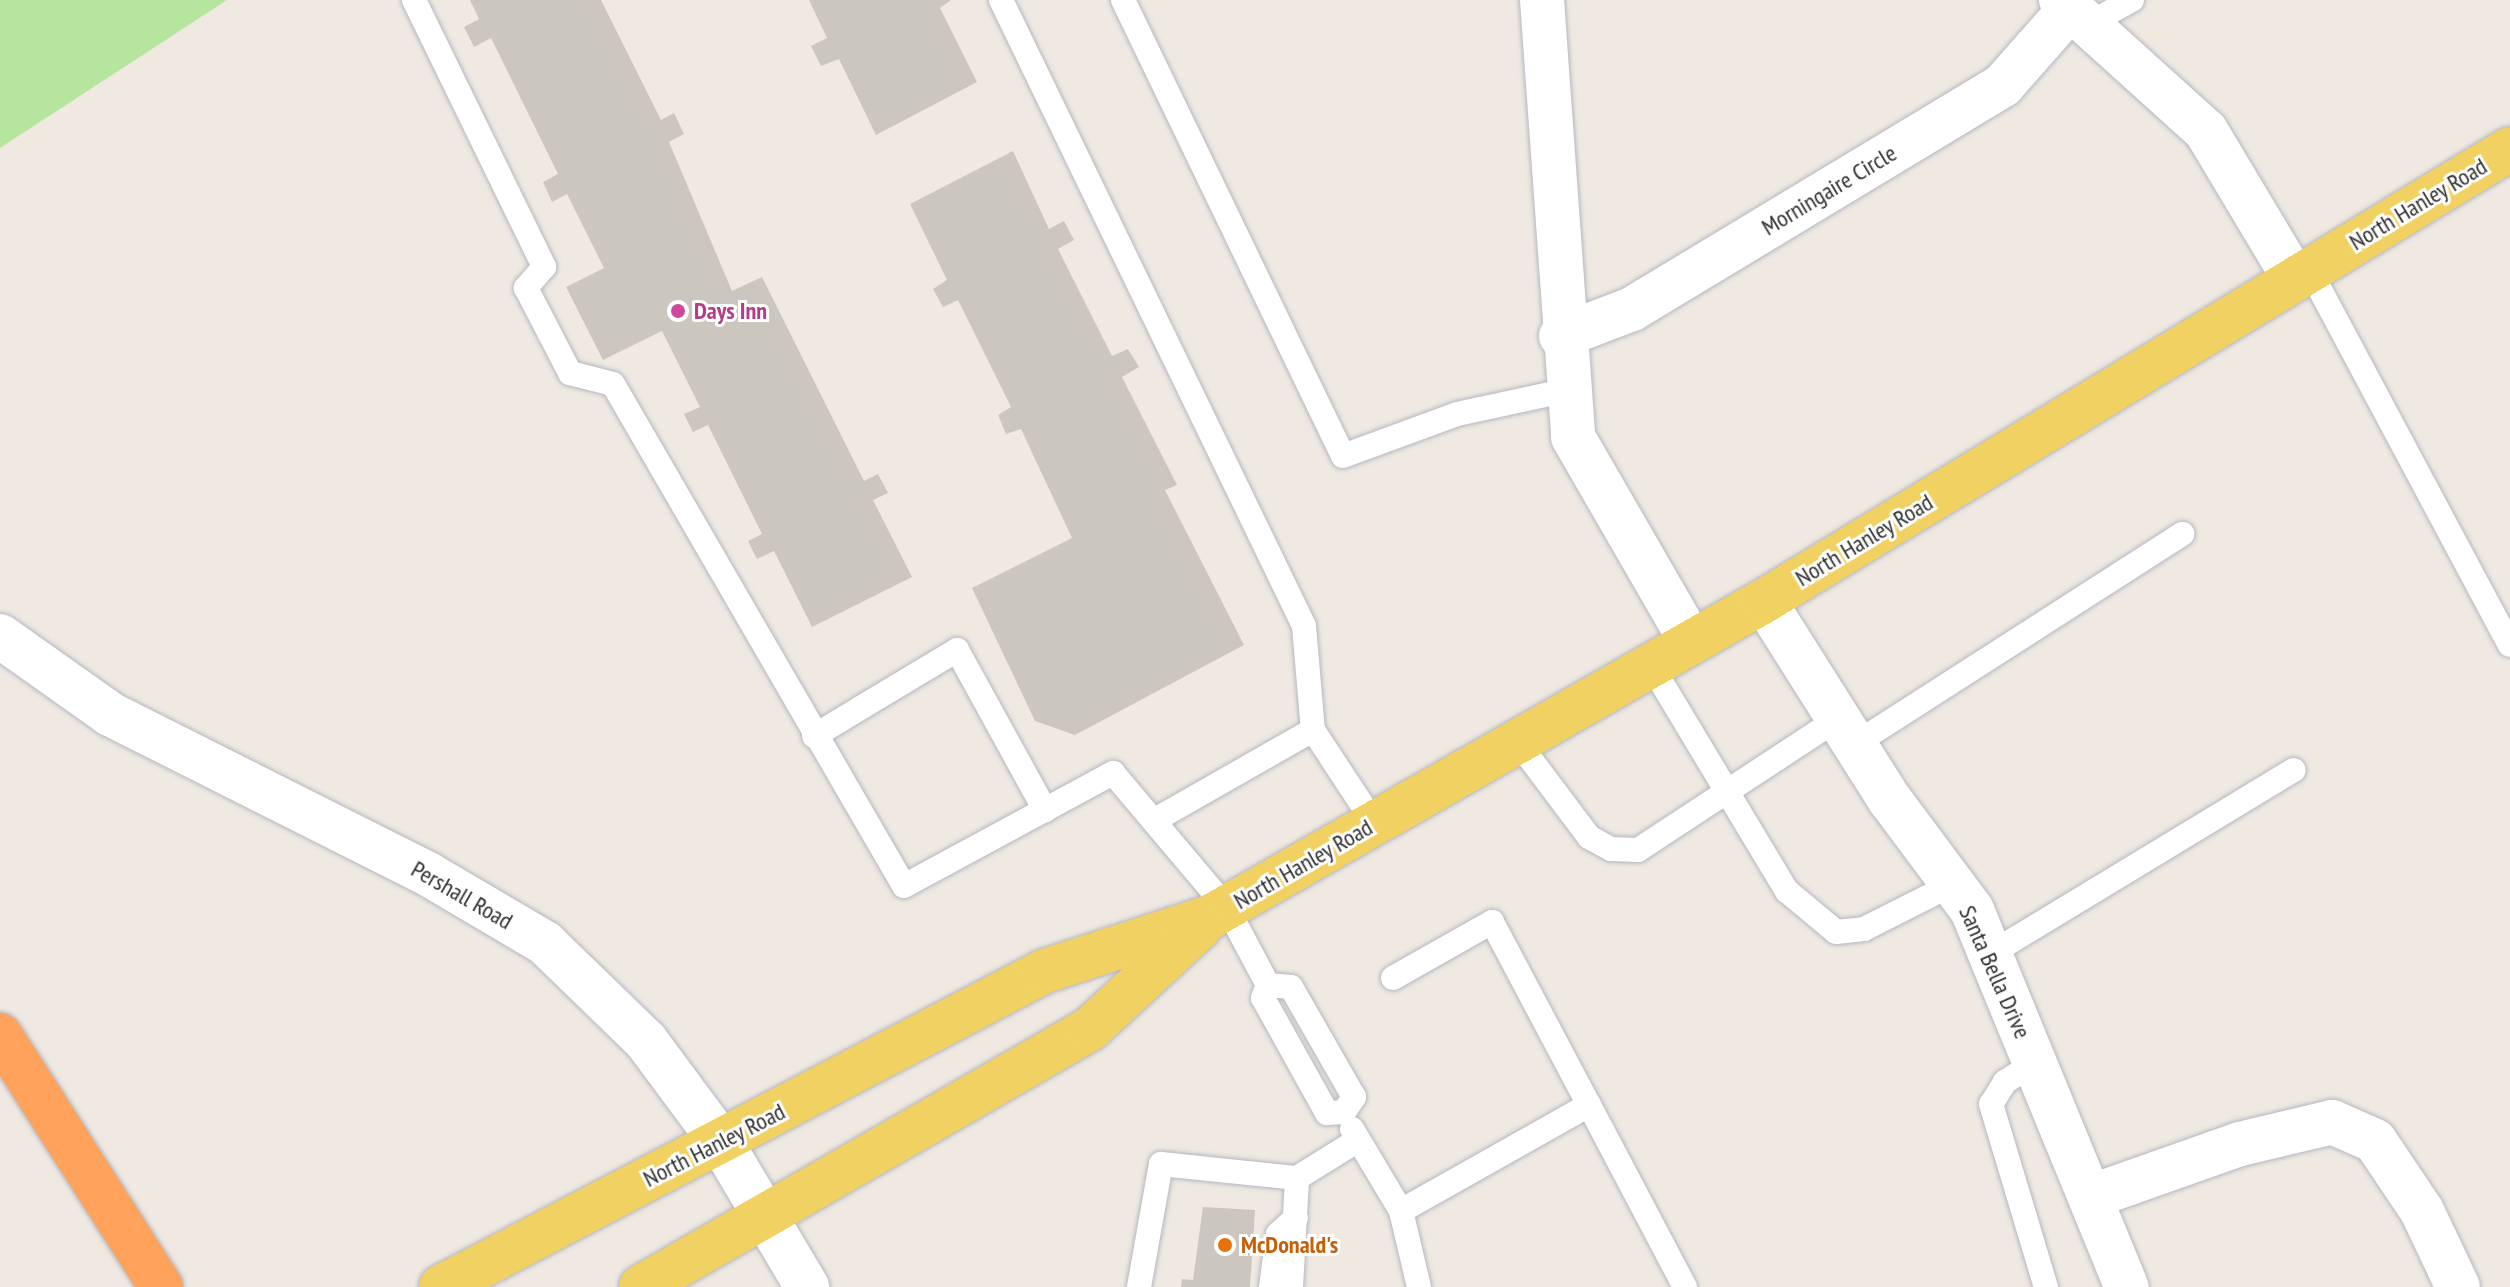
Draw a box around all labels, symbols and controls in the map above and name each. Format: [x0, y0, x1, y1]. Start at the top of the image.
street label: Morningaire Circle [1756, 138, 1902, 242]
street label: North Hanley Road [2344, 152, 2492, 256]
place label: Days Inn [694, 297, 767, 325]
marker: Days Inn [669, 302, 687, 320]
street label: North Hanley Road [1790, 488, 1938, 592]
street label: North Hanley Road [1228, 813, 1378, 915]
street label: Pershall Road [406, 855, 518, 935]
street label: Santa Bella Drive [1953, 901, 2037, 1043]
street label: North Hanley Road [638, 1097, 790, 1193]
place label: McDonald's [1241, 1231, 1338, 1259]
marker: McDonald's [1216, 1236, 1234, 1254]

